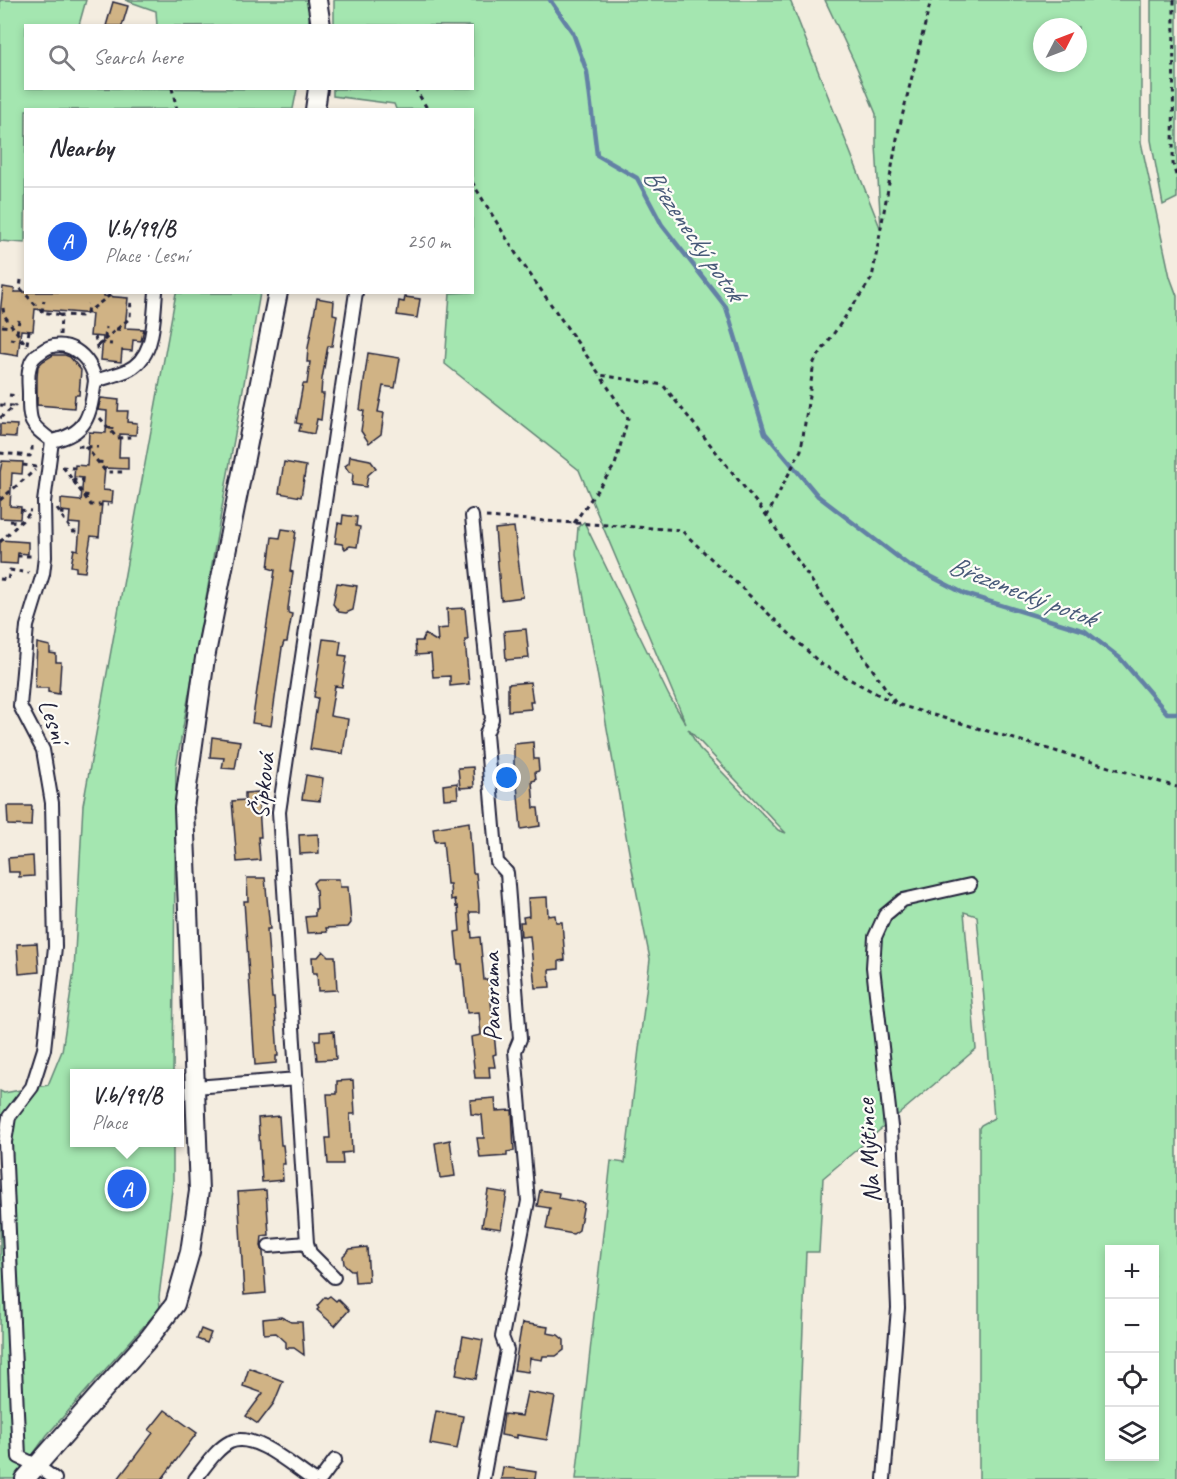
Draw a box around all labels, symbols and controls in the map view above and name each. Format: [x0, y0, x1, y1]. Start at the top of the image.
north arrow [1033, 18, 1087, 72]
search box [24, 24, 474, 90]
icon: search [45, 41, 78, 74]
text: Search here [93, 43, 183, 71]
text: Nearby [48, 131, 113, 164]
water label: Březenecký potok [636, 161, 755, 311]
text: V.b/99/B [105, 215, 175, 243]
text: A [62, 229, 73, 254]
text: 250 m [407, 229, 450, 254]
text: Place · Lesní [105, 243, 188, 268]
water label: Březenecký potok [944, 547, 1105, 636]
street label: Lesní [30, 694, 78, 753]
street label: Šípková [243, 749, 283, 821]
your location [492, 763, 521, 792]
street label: Panorama [474, 950, 509, 1042]
popup [70, 1069, 184, 1147]
text: V.b/99/B [92, 1082, 162, 1110]
street label: Na Mýtince [848, 1096, 889, 1204]
text: Place [92, 1110, 127, 1135]
pin: A [108, 1166, 146, 1212]
map controls [1105, 1245, 1159, 1461]
button: + [1105, 1245, 1159, 1299]
button: − [1105, 1299, 1159, 1353]
button: locate [1105, 1353, 1159, 1407]
button: layers [1105, 1407, 1159, 1461]

